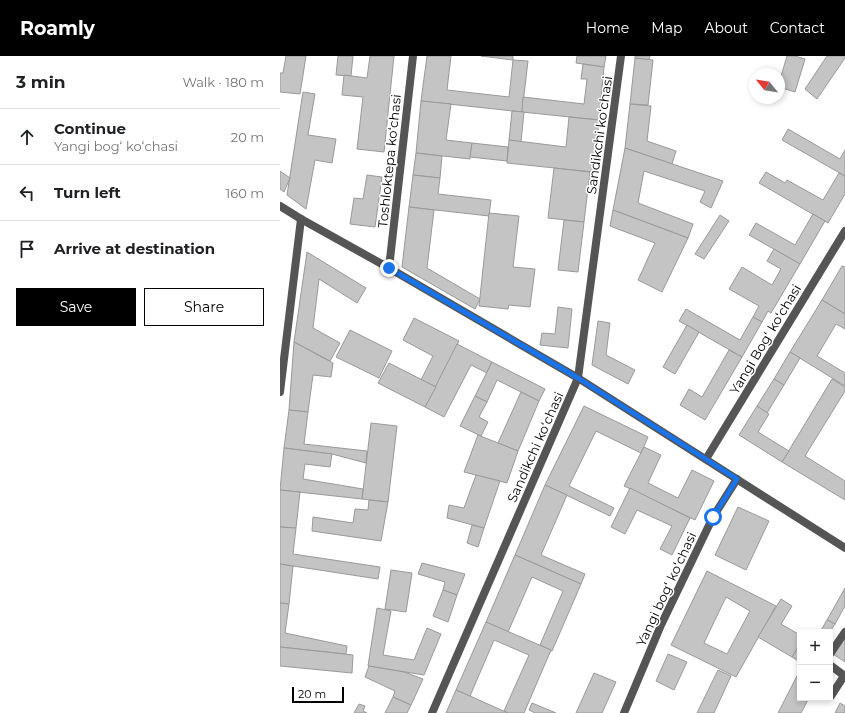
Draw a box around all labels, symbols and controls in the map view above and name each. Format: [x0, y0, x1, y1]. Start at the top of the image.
text: Roamly [20, 17, 95, 40]
text: Home [586, 19, 629, 37]
text: Map [651, 19, 682, 37]
text: About [704, 19, 748, 37]
text: Contact [770, 19, 825, 37]
north arrow [749, 68, 785, 104]
text: 3 min [16, 72, 66, 92]
text: Walk · 180 m [182, 74, 264, 90]
street label: Sandikchi koʻchasi [583, 75, 615, 195]
street label: Toshloktepa koʻchasi [374, 93, 404, 229]
text: Continue [54, 119, 126, 138]
icon: ahead [16, 126, 38, 148]
text: 20 m [231, 129, 264, 145]
text: Yangi bogʻ koʻchasi [54, 138, 178, 154]
icon: left [16, 182, 38, 204]
text: Turn left [54, 183, 121, 202]
text: 160 m [226, 185, 264, 201]
icon: arrive [16, 238, 38, 260]
text: Arrive at destination [54, 239, 215, 258]
route end [380, 259, 398, 277]
street label: Yangi Bogʻ koʻchasi [726, 281, 804, 397]
button: Save [16, 288, 136, 326]
button: Share [144, 288, 264, 326]
street label: Sandikchi koʻchasi [503, 389, 567, 505]
route start [704, 508, 722, 526]
street label: Yangi bogʻ koʻchasi [633, 529, 699, 649]
map controls [797, 629, 833, 701]
button: + [797, 629, 833, 665]
button: − [797, 665, 833, 701]
scale bar [292, 685, 344, 704]
text: 20 m [298, 687, 326, 701]

